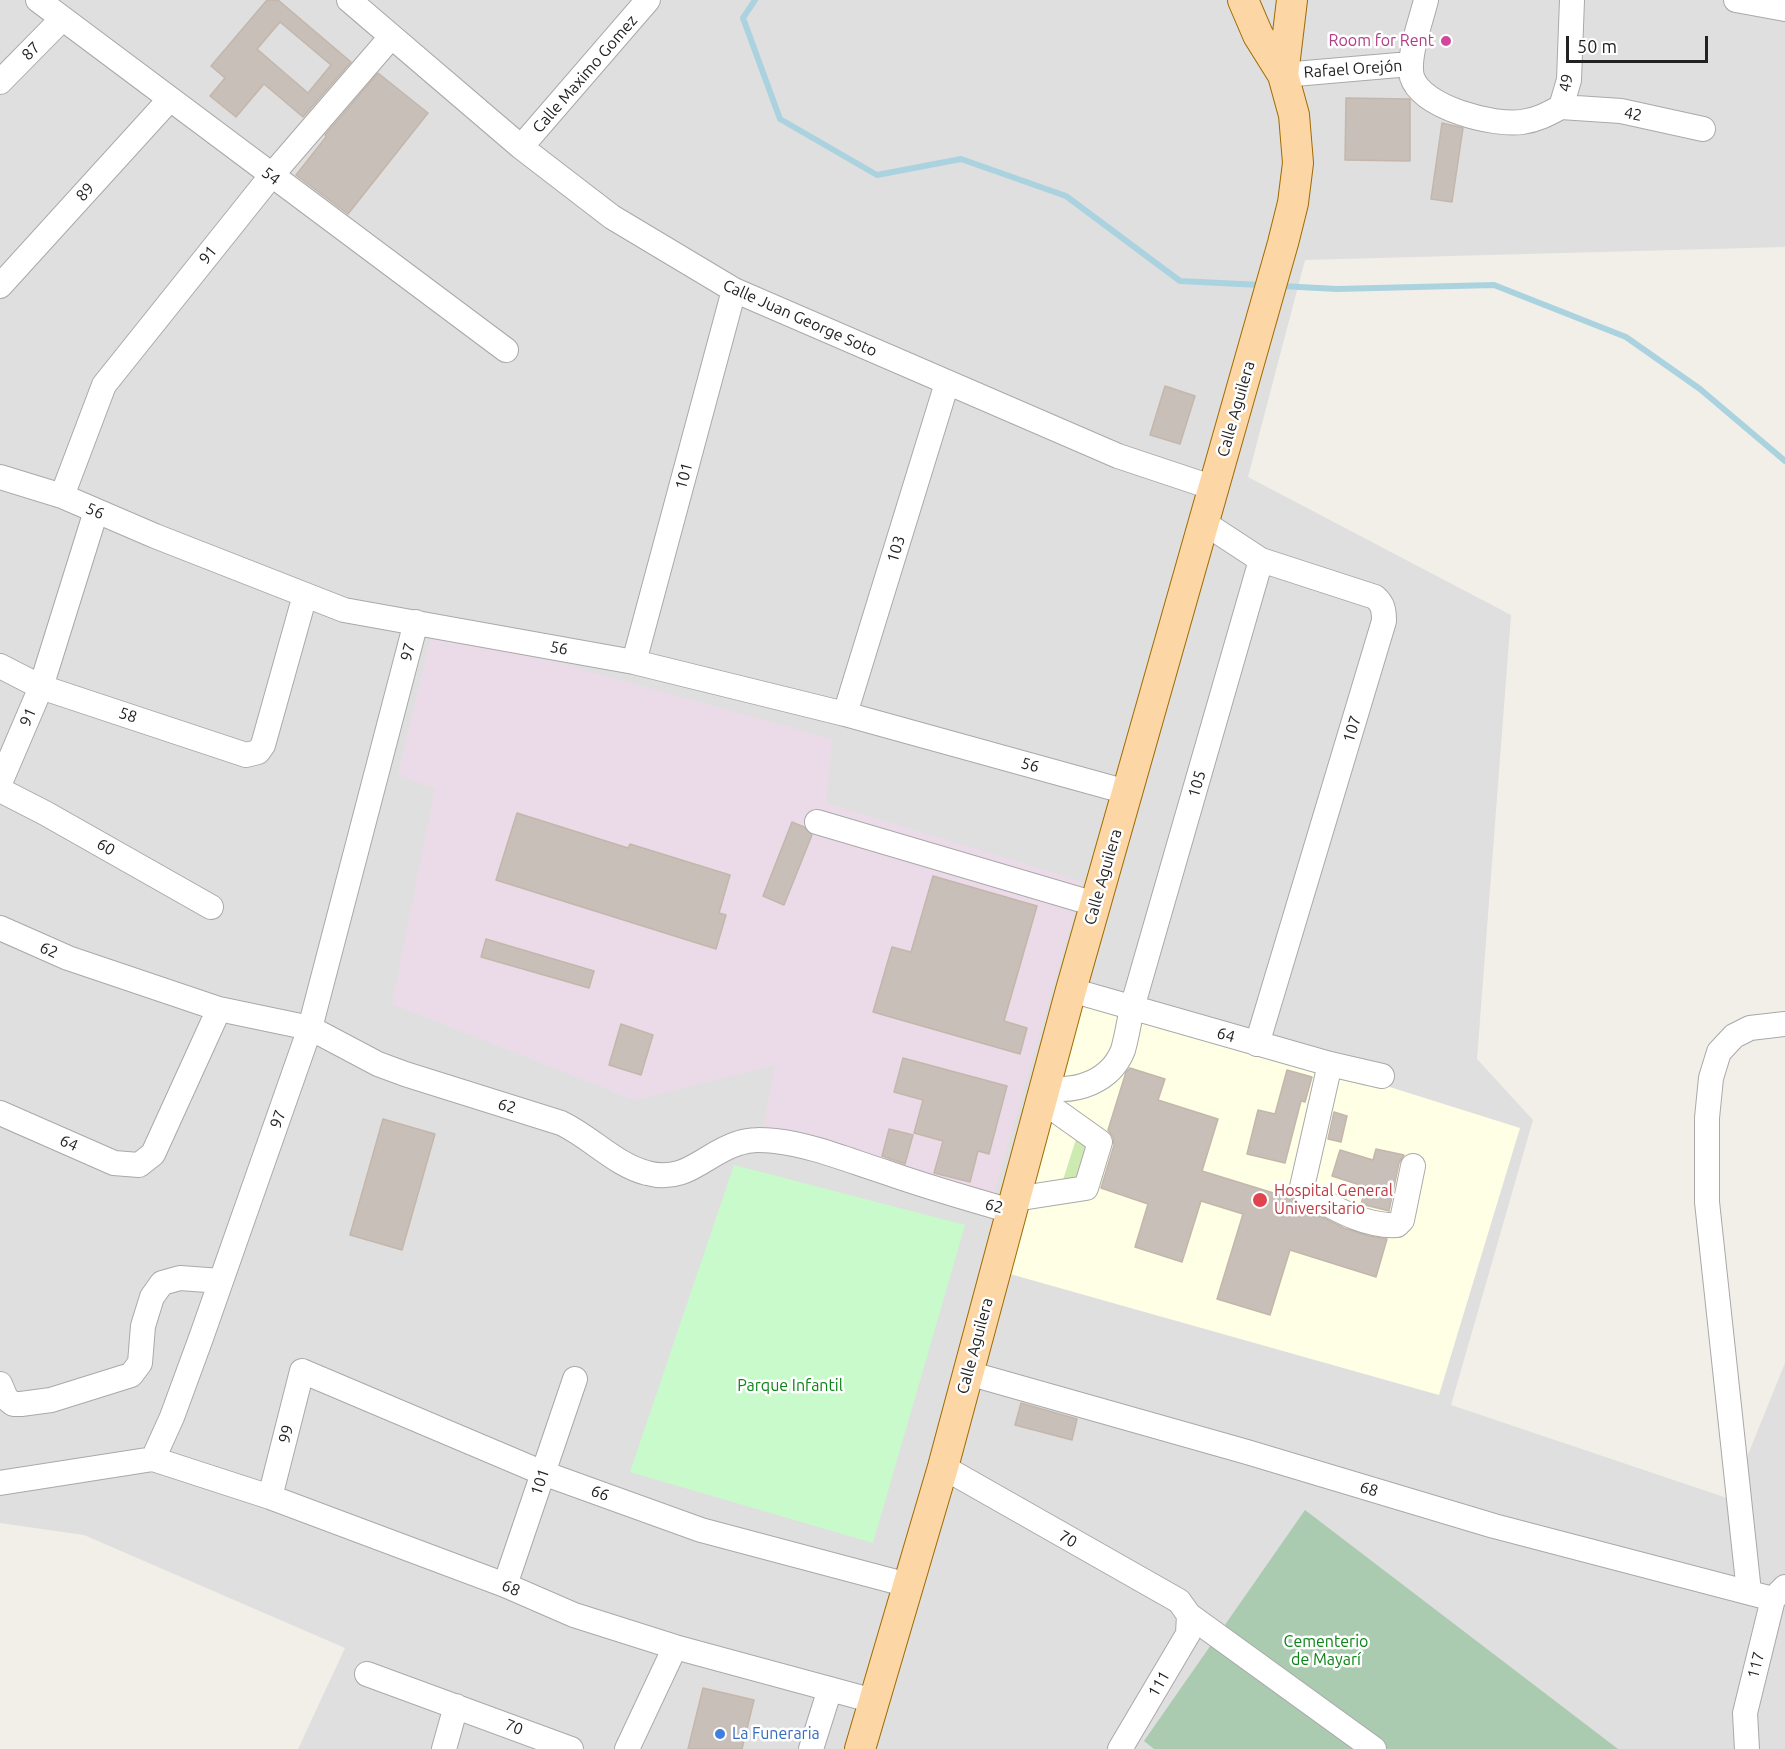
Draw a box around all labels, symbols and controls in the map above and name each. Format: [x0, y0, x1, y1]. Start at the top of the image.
street label: Calle Maximo Gomez [529, 11, 641, 137]
scale bar [1569, 24, 1712, 62]
place label: Room for Rent [1329, 31, 1434, 51]
marker: Room for Rent [1439, 34, 1453, 48]
text: 50 m [1577, 36, 1617, 56]
street label: 87 [18, 38, 44, 64]
street label: Rafael Orejón [1303, 56, 1403, 82]
street label: 49 [1555, 72, 1577, 94]
street label: 42 [1622, 103, 1644, 125]
street label: 54 [258, 163, 284, 189]
street label: 89 [72, 179, 98, 205]
street label: 91 [195, 242, 221, 268]
street label: Calle Juan George Soto [720, 275, 880, 361]
street label: Calle Aguilera [1213, 359, 1259, 459]
street label: 101 [671, 460, 697, 492]
street label: 56 [83, 499, 107, 523]
street label: 103 [883, 533, 909, 565]
street label: 56 [548, 637, 570, 659]
street label: 97 [396, 641, 420, 663]
street label: 58 [116, 703, 140, 727]
street label: 91 [16, 705, 40, 729]
street label: 107 [1339, 713, 1365, 745]
street label: 56 [1019, 753, 1041, 777]
street label: 105 [1184, 768, 1210, 800]
street label: Calle Aguilera [1080, 827, 1126, 927]
street label: 60 [93, 834, 119, 860]
street label: 62 [37, 938, 61, 962]
street label: 64 [1215, 1023, 1237, 1047]
street label: 62 [496, 1094, 518, 1118]
street label: 97 [266, 1107, 290, 1131]
street label: 64 [57, 1131, 81, 1155]
place label: Hospital General Universitario [1274, 1181, 1393, 1219]
marker: Hospital General Universitario [1251, 1191, 1269, 1209]
street label: 62 [983, 1194, 1005, 1218]
street label: Calle Aguilera [953, 1296, 997, 1396]
park label: Parque Infantil [737, 1376, 843, 1396]
street label: 99 [275, 1423, 297, 1445]
street label: 101 [527, 1466, 553, 1498]
street label: 68 [1358, 1477, 1380, 1501]
street label: 66 [588, 1481, 612, 1505]
street label: 70 [1055, 1526, 1081, 1552]
street label: 68 [499, 1576, 523, 1600]
park label: Cementerio de Mayarí [1284, 1632, 1368, 1670]
street label: 117 [1743, 1650, 1769, 1680]
street label: 111 [1144, 1667, 1174, 1701]
street label: 70 [502, 1715, 526, 1739]
place label: La Funeraria [732, 1724, 820, 1744]
marker: La Funeraria [713, 1727, 727, 1741]

